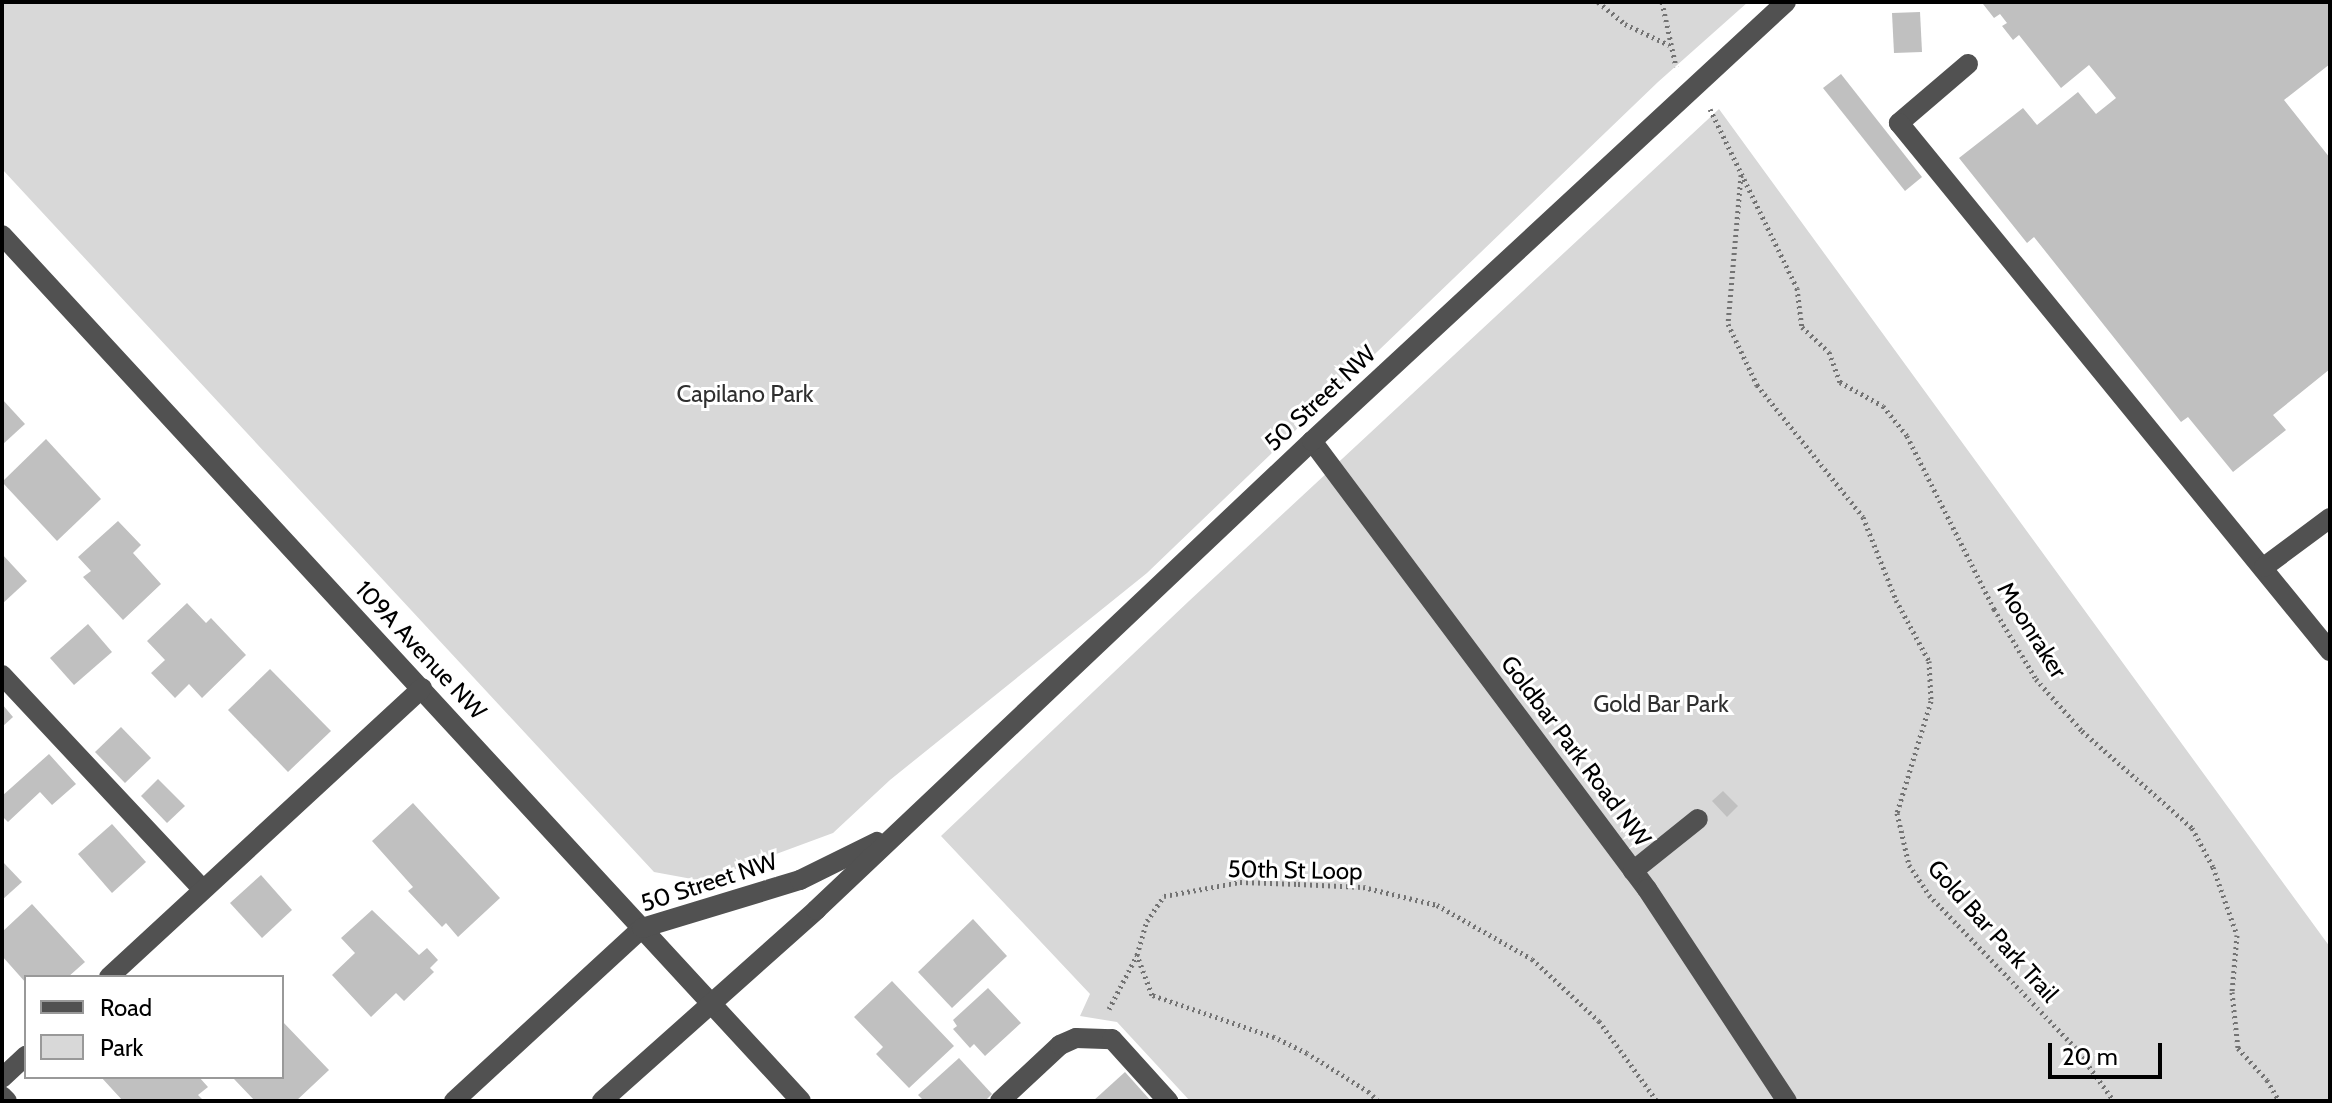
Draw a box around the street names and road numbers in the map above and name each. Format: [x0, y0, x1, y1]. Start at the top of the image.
street label: 50 Street NW [1258, 339, 1382, 457]
street label: 109A Avenue NW [349, 575, 493, 725]
street label: Moonraker [1991, 577, 2073, 683]
street label: Goldbar Park Road NW [1495, 650, 1657, 852]
street label: 50 Street NW [637, 846, 781, 918]
street label: 50th St Loop [1227, 854, 1363, 886]
street label: Gold Bar Park Trail [1922, 854, 2064, 1008]

